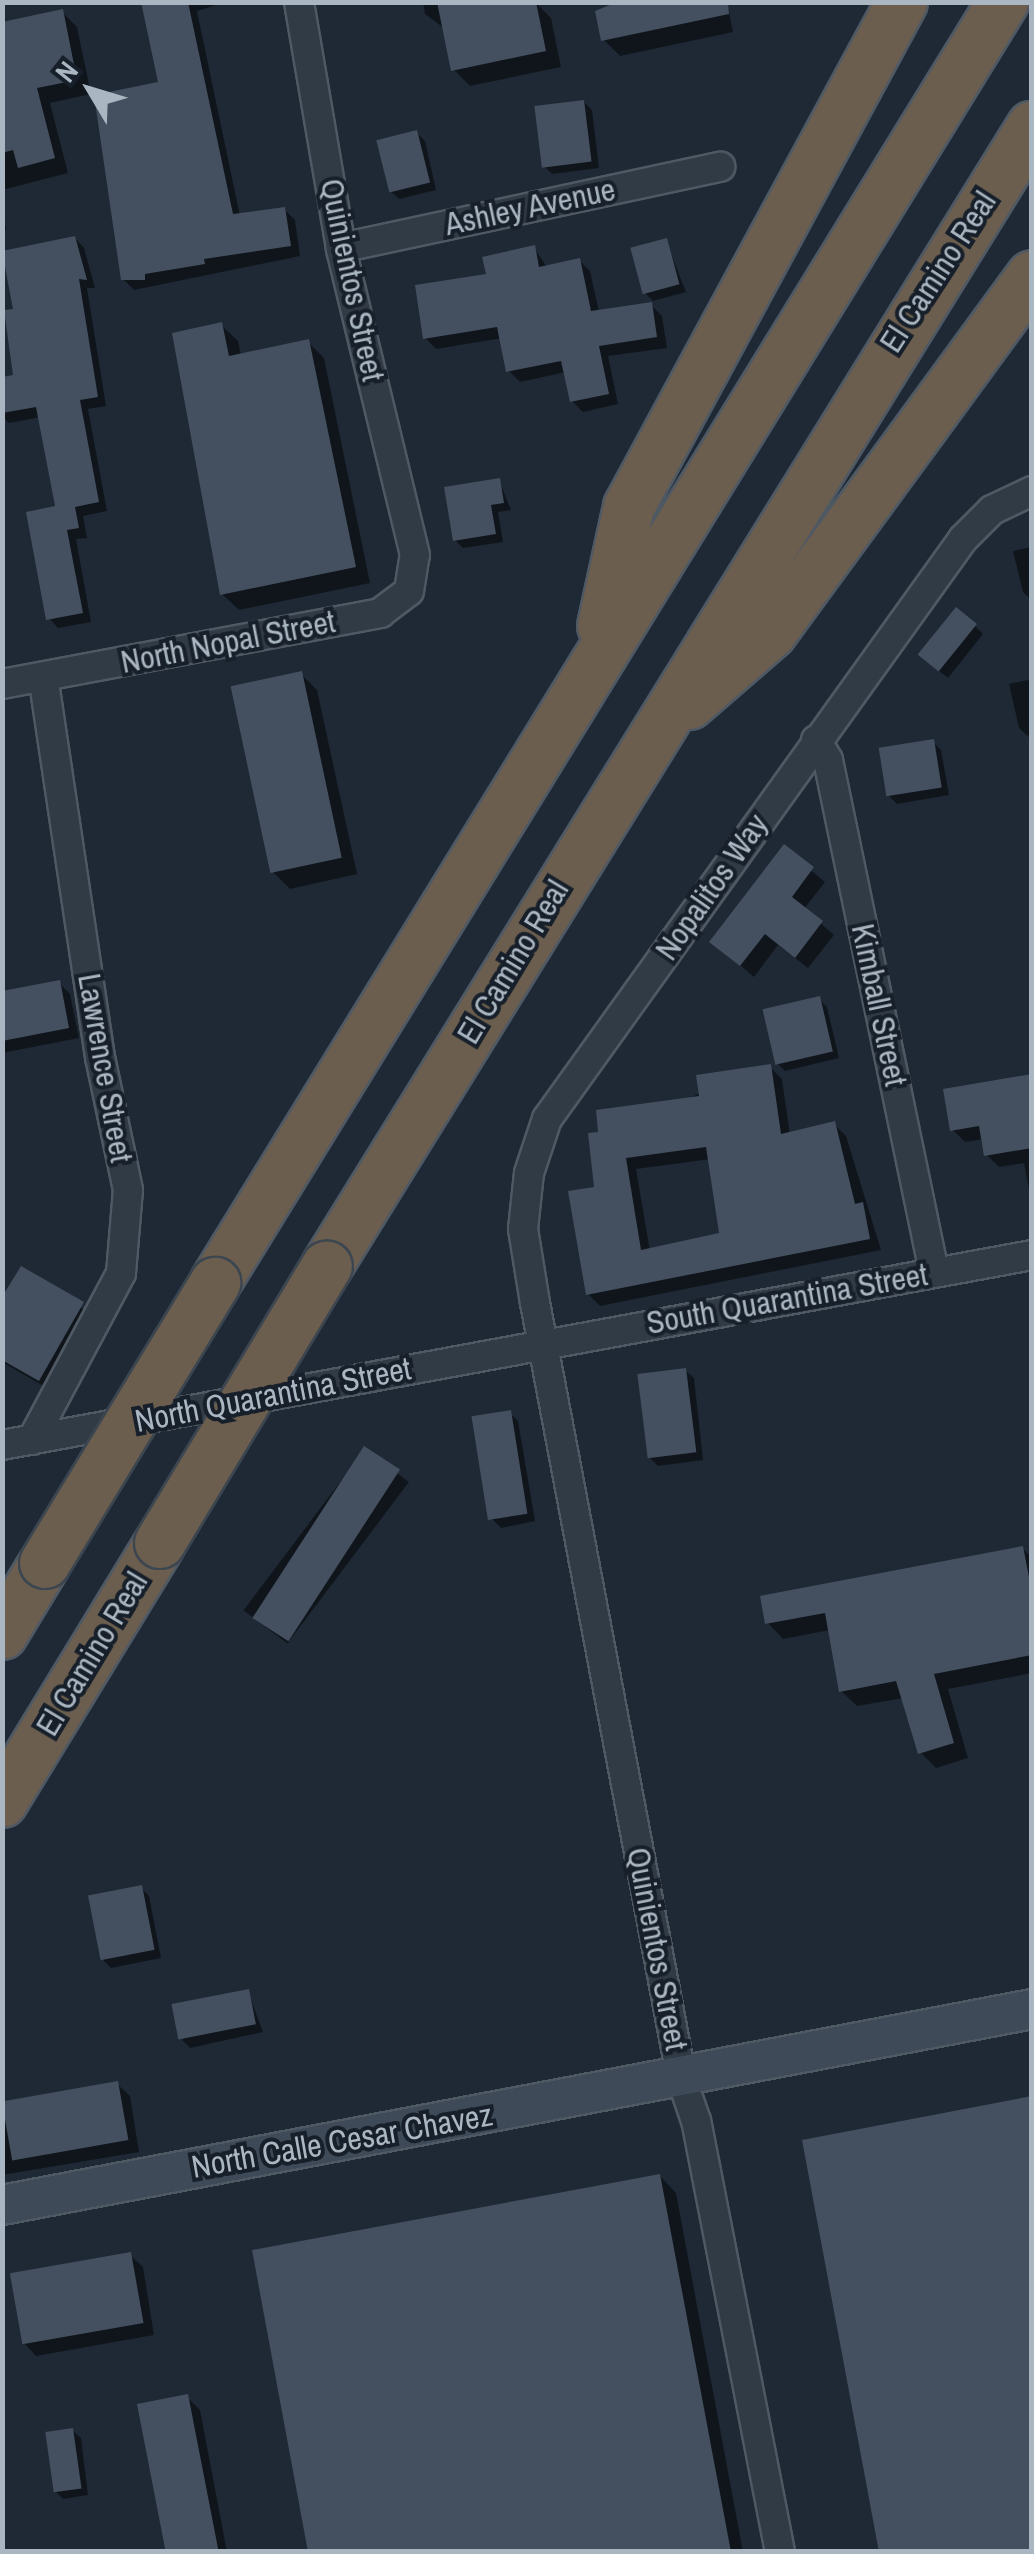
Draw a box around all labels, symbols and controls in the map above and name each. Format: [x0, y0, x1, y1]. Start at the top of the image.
north arrow [40, 40, 140, 140]
text: N [46, 53, 86, 90]
street label: Ashley Avenue [441, 170, 619, 244]
street label: Quinientos Street [312, 175, 392, 385]
street label: El Camino Real [872, 184, 1004, 360]
street label: North Nopal Street [118, 602, 338, 682]
street label: Nopalitos Way [648, 806, 776, 968]
street label: El Camino Real [449, 873, 577, 1051]
street label: Kimball Street [843, 920, 915, 1090]
street label: Lawrence Street [70, 971, 140, 1165]
street label: South Quarantina Street [644, 1255, 930, 1343]
street label: North Quarantina Street [132, 1349, 414, 1441]
street label: El Camino Real [28, 1565, 156, 1743]
street label: Quinientos Street [619, 1844, 695, 2054]
street label: North Calle Cesar Chavez [189, 2096, 495, 2186]

